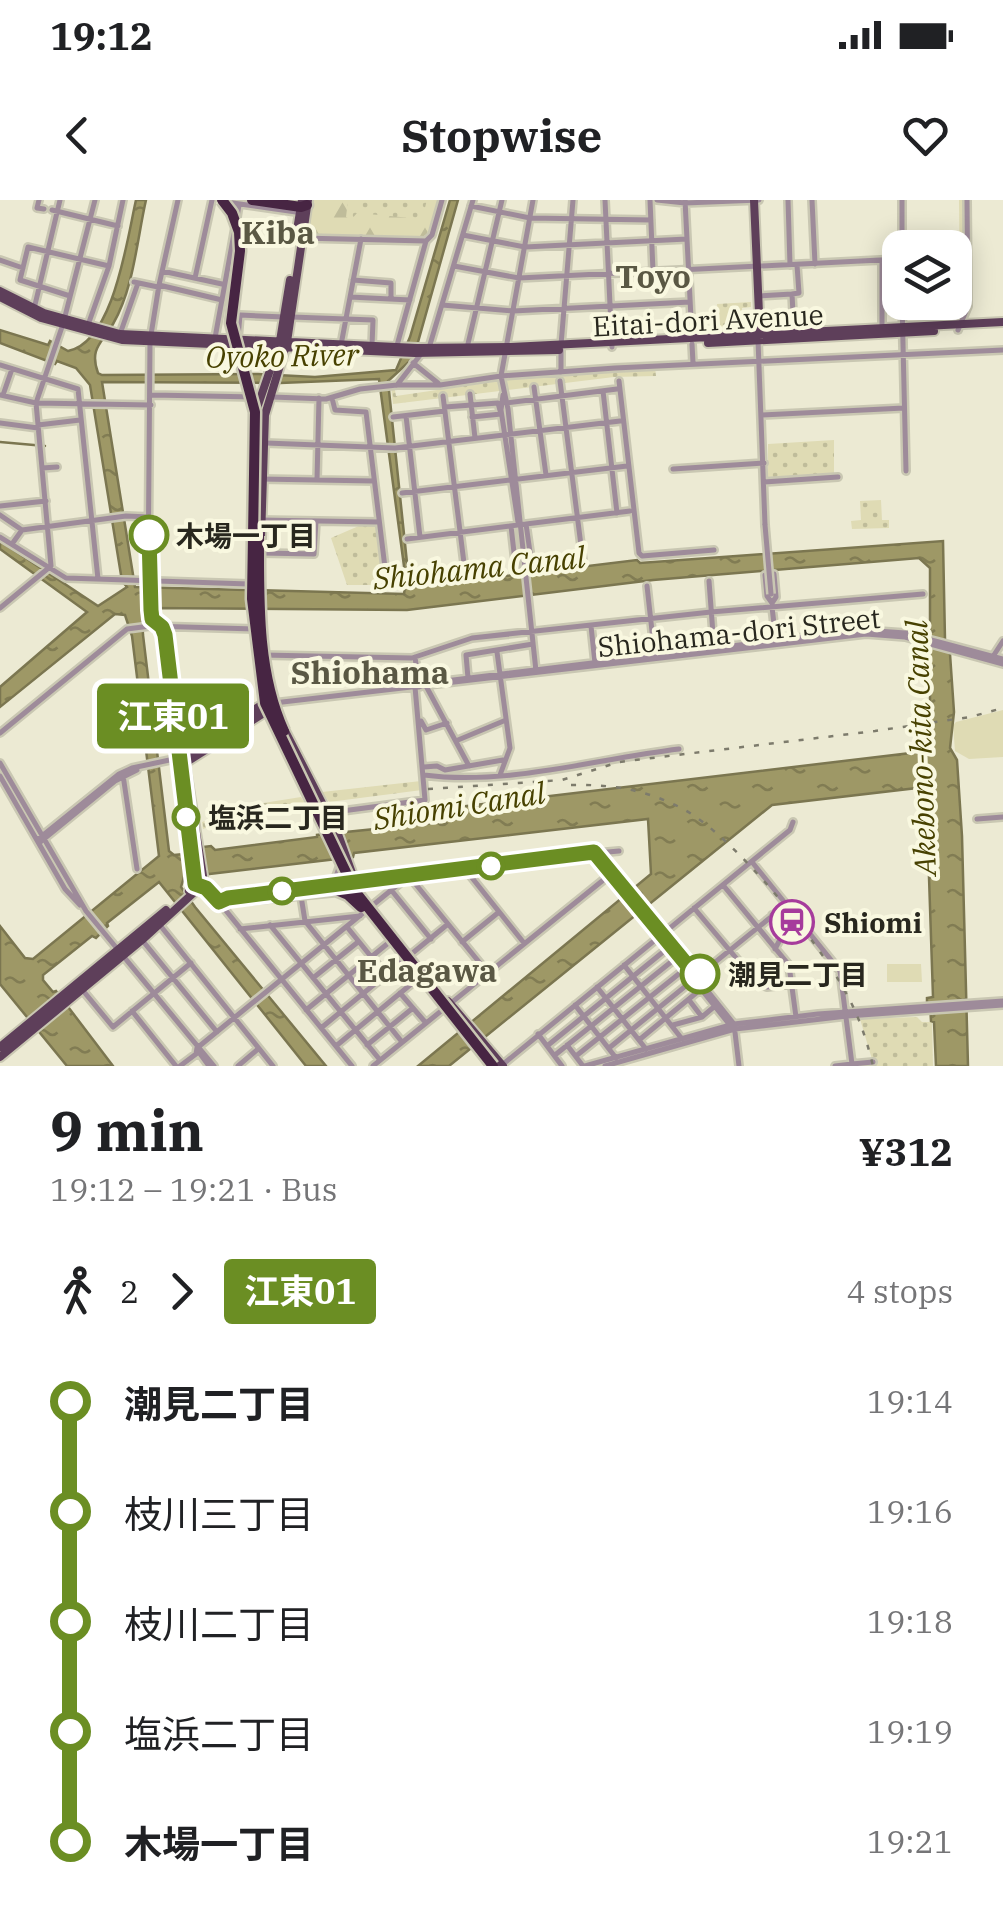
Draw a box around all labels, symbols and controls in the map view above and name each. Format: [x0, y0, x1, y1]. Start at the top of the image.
text: 19:12 [50, 11, 153, 60]
text: Stopwise [401, 106, 602, 164]
icon: back [50, 108, 105, 163]
icon: heart [898, 108, 953, 163]
district label: Kiba [241, 211, 315, 253]
map controls [882, 230, 972, 320]
button: layers [882, 230, 972, 320]
district label: Toyo [615, 255, 691, 297]
street label: Eitai-dori Avenue [592, 295, 824, 345]
water label: Oyoko River [205, 334, 360, 376]
marker: 木場一丁目 [130, 516, 168, 554]
place label: 木場一丁目 [176, 517, 316, 554]
water label: Shiohama Canal [370, 536, 588, 598]
street label: Shiohama-dori Street [596, 599, 882, 665]
water label: Akebono-kita Canal [896, 619, 944, 878]
district label: Shiohama [291, 651, 449, 693]
line badge: 江東01 [103, 684, 243, 748]
text: 江東01 [117, 693, 229, 739]
water label: Shiomi Canal [369, 772, 548, 838]
place label: 塩浜二丁目 [208, 799, 348, 836]
marker: 塩浜二丁目 [173, 804, 199, 830]
unlabelled marker [478, 853, 504, 879]
unlabelled marker [269, 878, 295, 904]
station icon: Shiomi [769, 899, 815, 945]
place label: Shiomi [824, 904, 922, 941]
district label: Edagawa [357, 949, 497, 991]
marker: 潮見二丁目 [681, 955, 719, 993]
place label: 潮見二丁目 [728, 956, 868, 993]
text: 9 min [50, 1095, 204, 1166]
text: ¥312 [859, 1127, 953, 1176]
text: 19:12 – 19:21 · Bus [50, 1168, 337, 1210]
icon: walk [50, 1264, 105, 1319]
icon: forward [154, 1264, 209, 1319]
text: 江東01 [244, 1268, 356, 1314]
text: 2 [120, 1270, 139, 1312]
text: 4 stops [846, 1270, 953, 1312]
text: 潮見二丁目 [124, 1379, 314, 1428]
text: 19:14 [867, 1380, 953, 1422]
text: 枝川三丁目 [124, 1489, 314, 1538]
text: 19:16 [867, 1490, 953, 1532]
text: 枝川二丁目 [124, 1599, 314, 1648]
text: 19:18 [867, 1600, 953, 1642]
text: 塩浜二丁目 [124, 1709, 314, 1758]
text: 19:19 [867, 1710, 953, 1752]
text: 木場一丁目 [124, 1819, 314, 1868]
text: 19:21 [867, 1820, 953, 1862]

